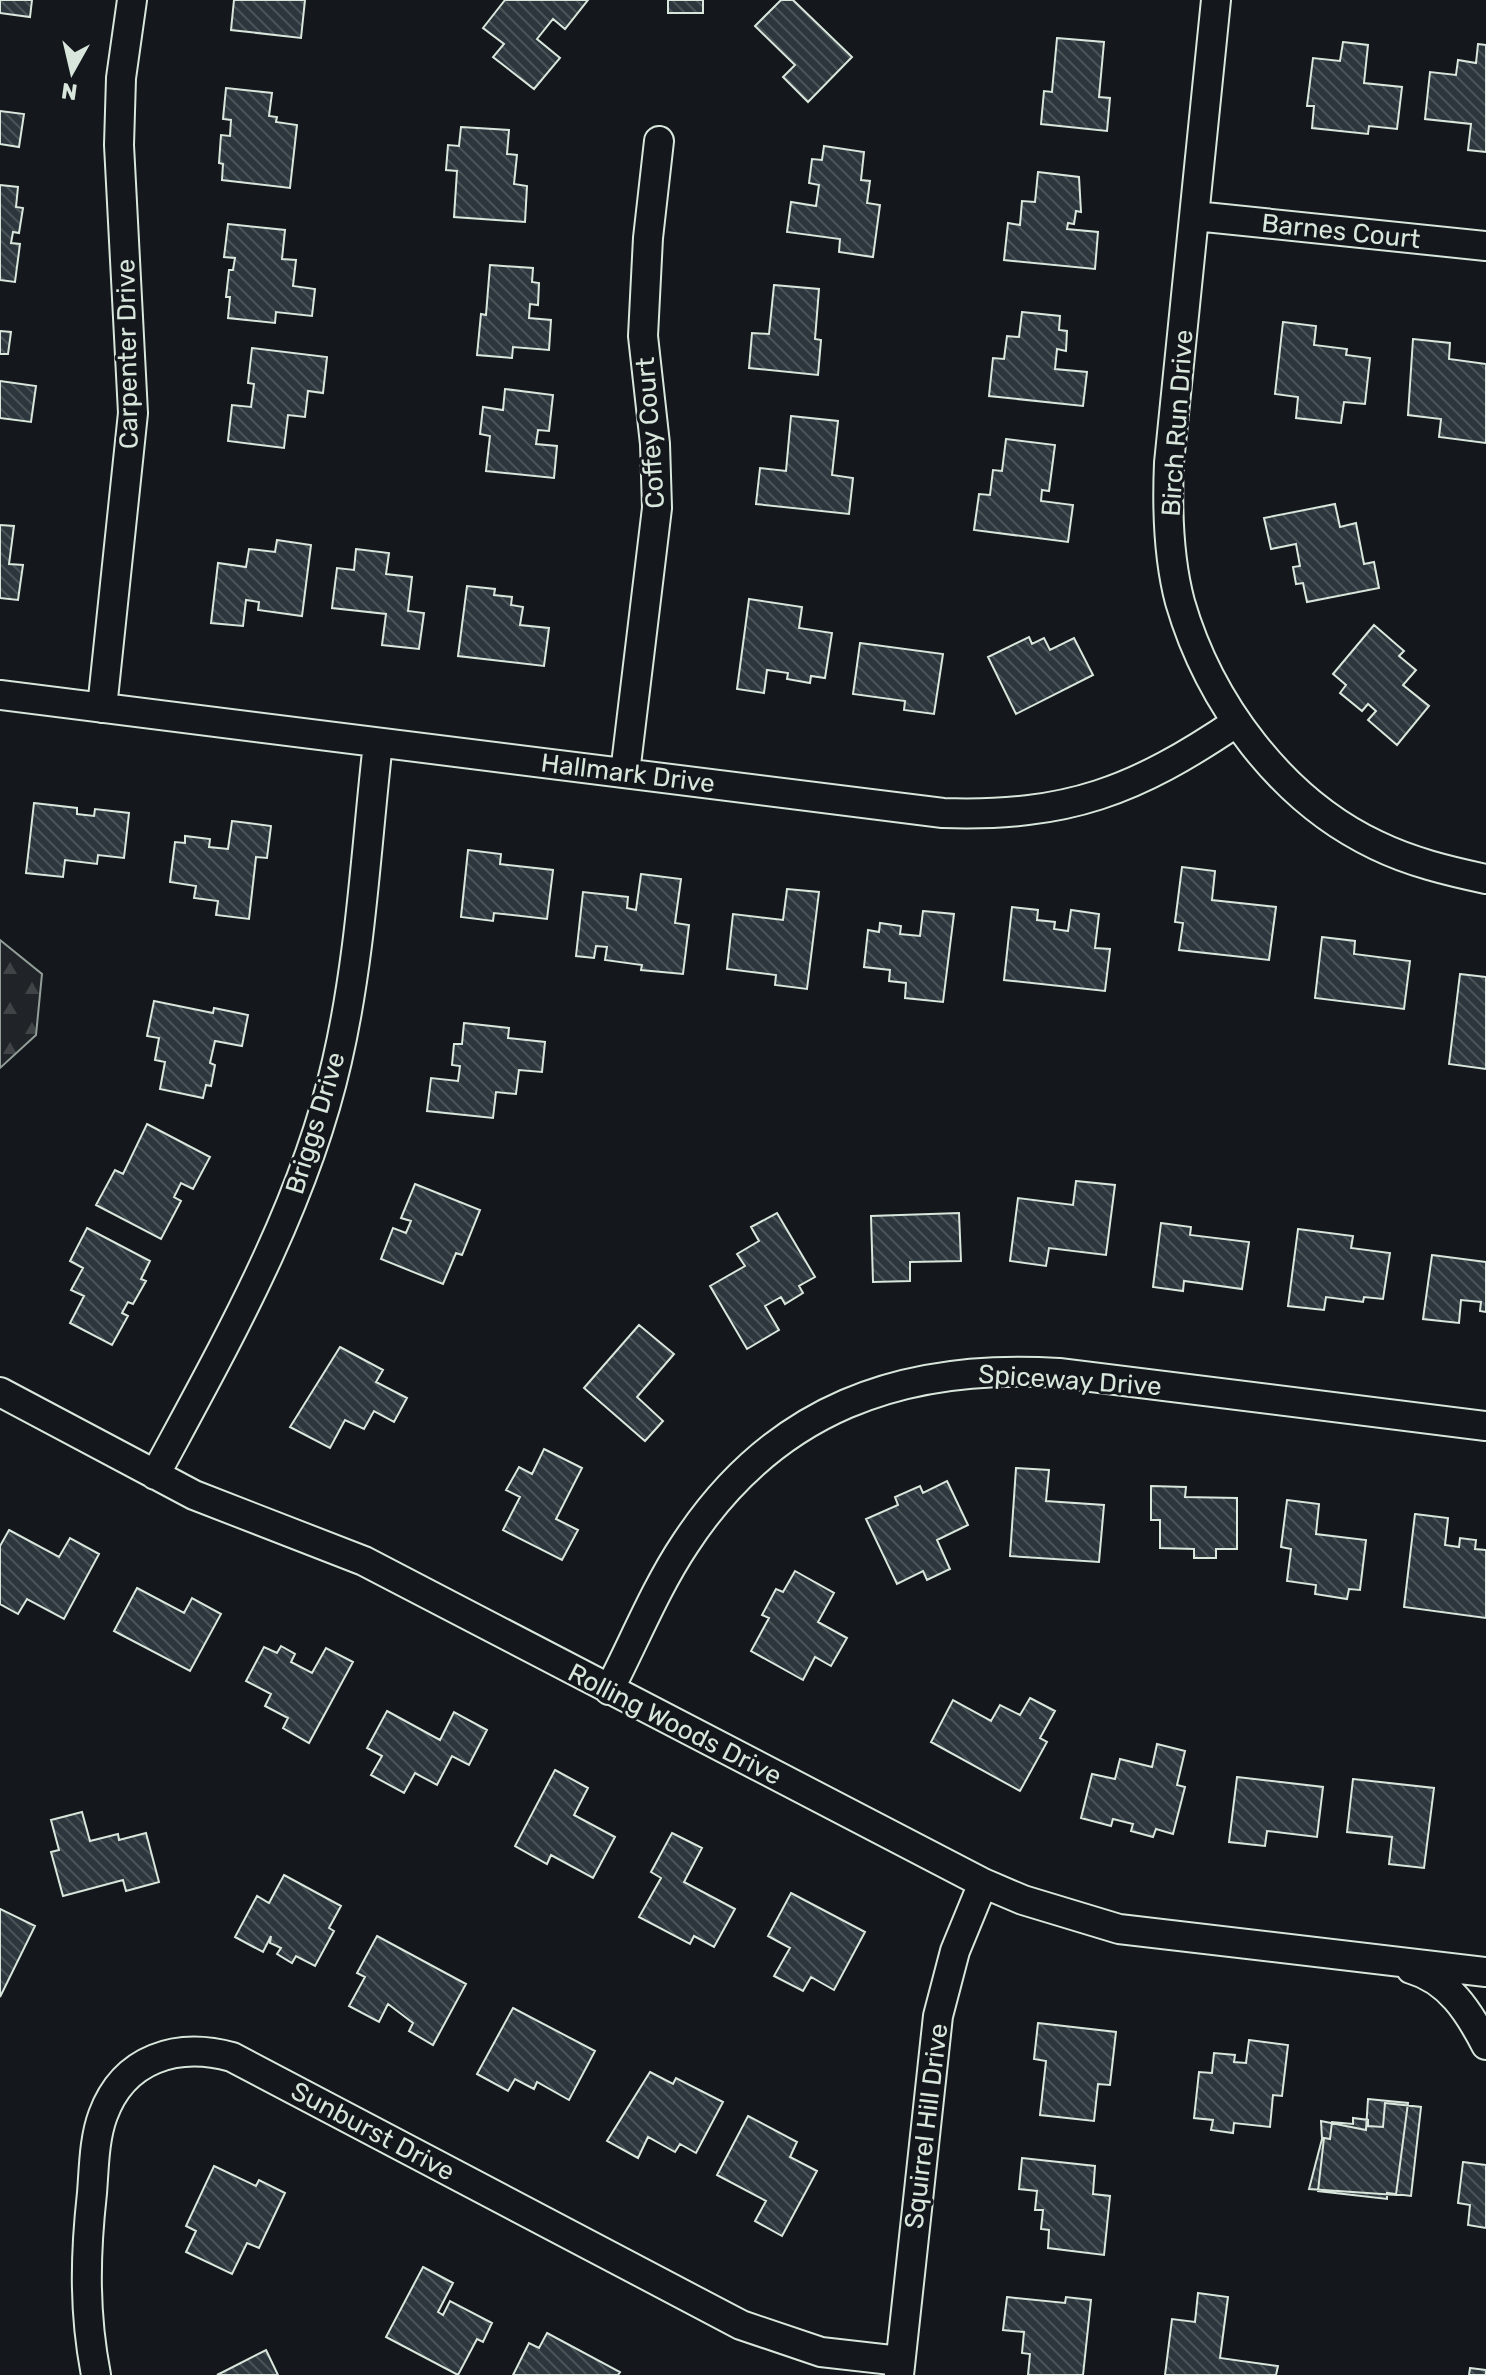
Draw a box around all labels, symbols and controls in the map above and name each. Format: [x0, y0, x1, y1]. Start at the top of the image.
north arrow [32, 32, 112, 112]
text: N [60, 77, 79, 106]
street label: Barnes Court [1260, 208, 1422, 255]
street label: Carpenter Drive [110, 259, 145, 449]
street label: Birch Run Drive [1156, 329, 1199, 517]
street label: Coffey Court [630, 356, 671, 510]
street label: Hallmark Drive [539, 747, 717, 800]
street label: Briggs Drive [279, 1048, 352, 1198]
street label: Spiceway Drive [977, 1359, 1163, 1402]
street label: Rolling Woods Drive [563, 1657, 787, 1792]
street label: Squirrel Hill Drive [899, 2022, 954, 2231]
street label: Sunburst Drive [286, 2075, 460, 2188]

